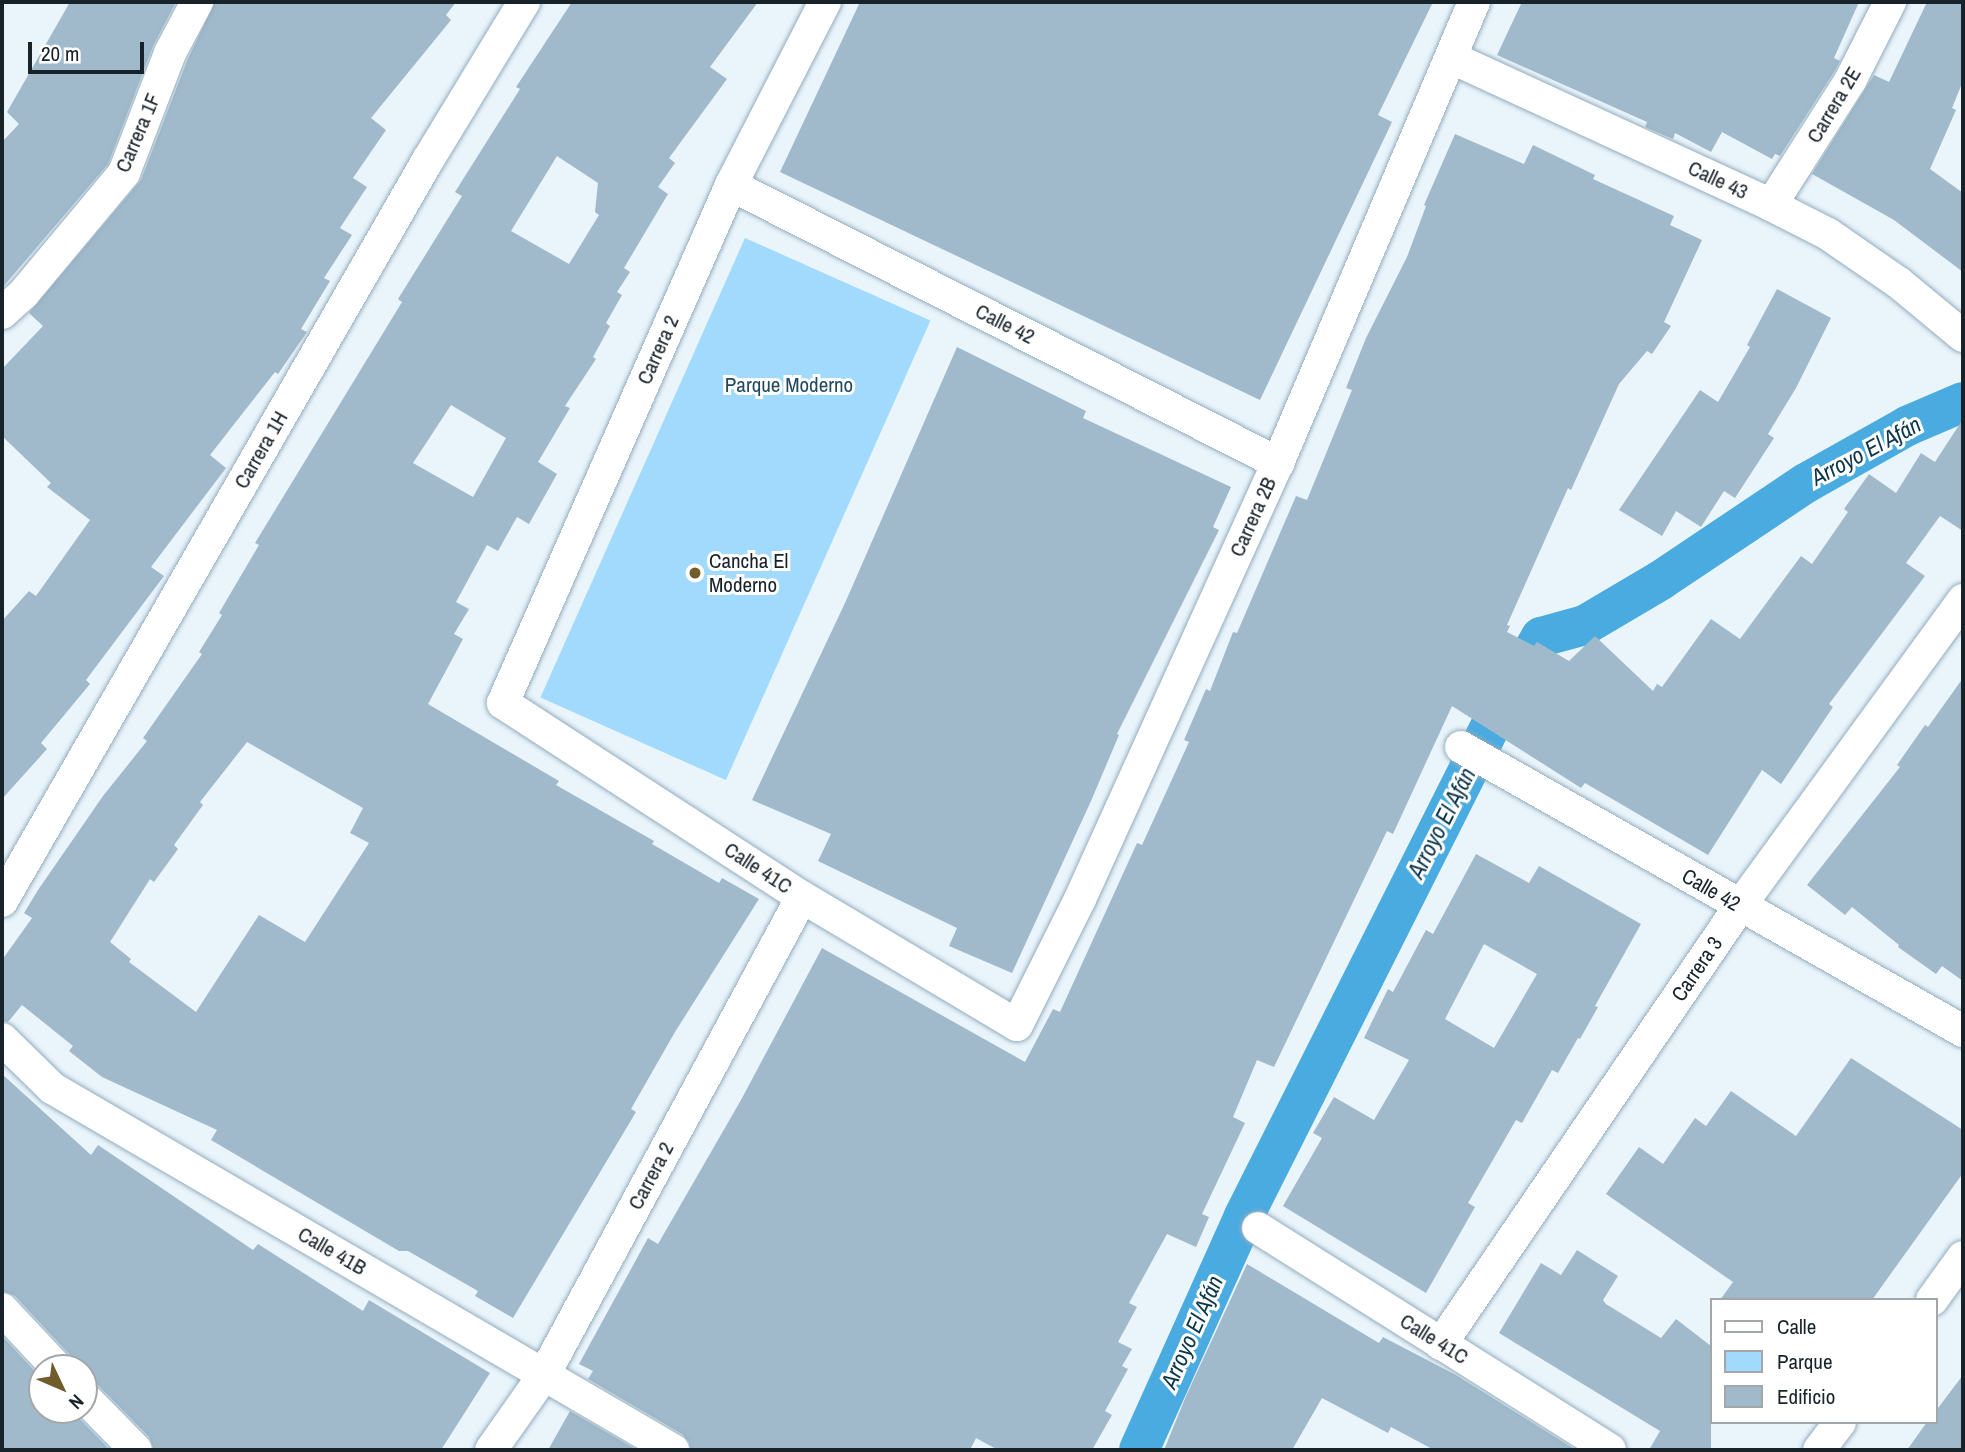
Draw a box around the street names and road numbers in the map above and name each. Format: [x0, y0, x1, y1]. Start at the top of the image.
street label: Carrera 2E [1802, 62, 1866, 148]
street label: Carrera 1F [110, 90, 166, 176]
street label: Calle 43 [1684, 155, 1752, 205]
street label: Calle 42 [971, 298, 1039, 350]
street label: Carrera 2 [632, 312, 684, 388]
street label: Carrera 1H [229, 407, 293, 493]
street label: Carrera 2B [1224, 473, 1282, 561]
street label: Calle 41C [719, 837, 797, 899]
street label: Calle 42 [1677, 863, 1745, 917]
street label: Carrera 3 [1666, 932, 1728, 1006]
street label: Carrera 2 [623, 1138, 679, 1214]
street label: Calle 41B [293, 1221, 371, 1281]
street label: Calle 41C [1395, 1308, 1473, 1370]

